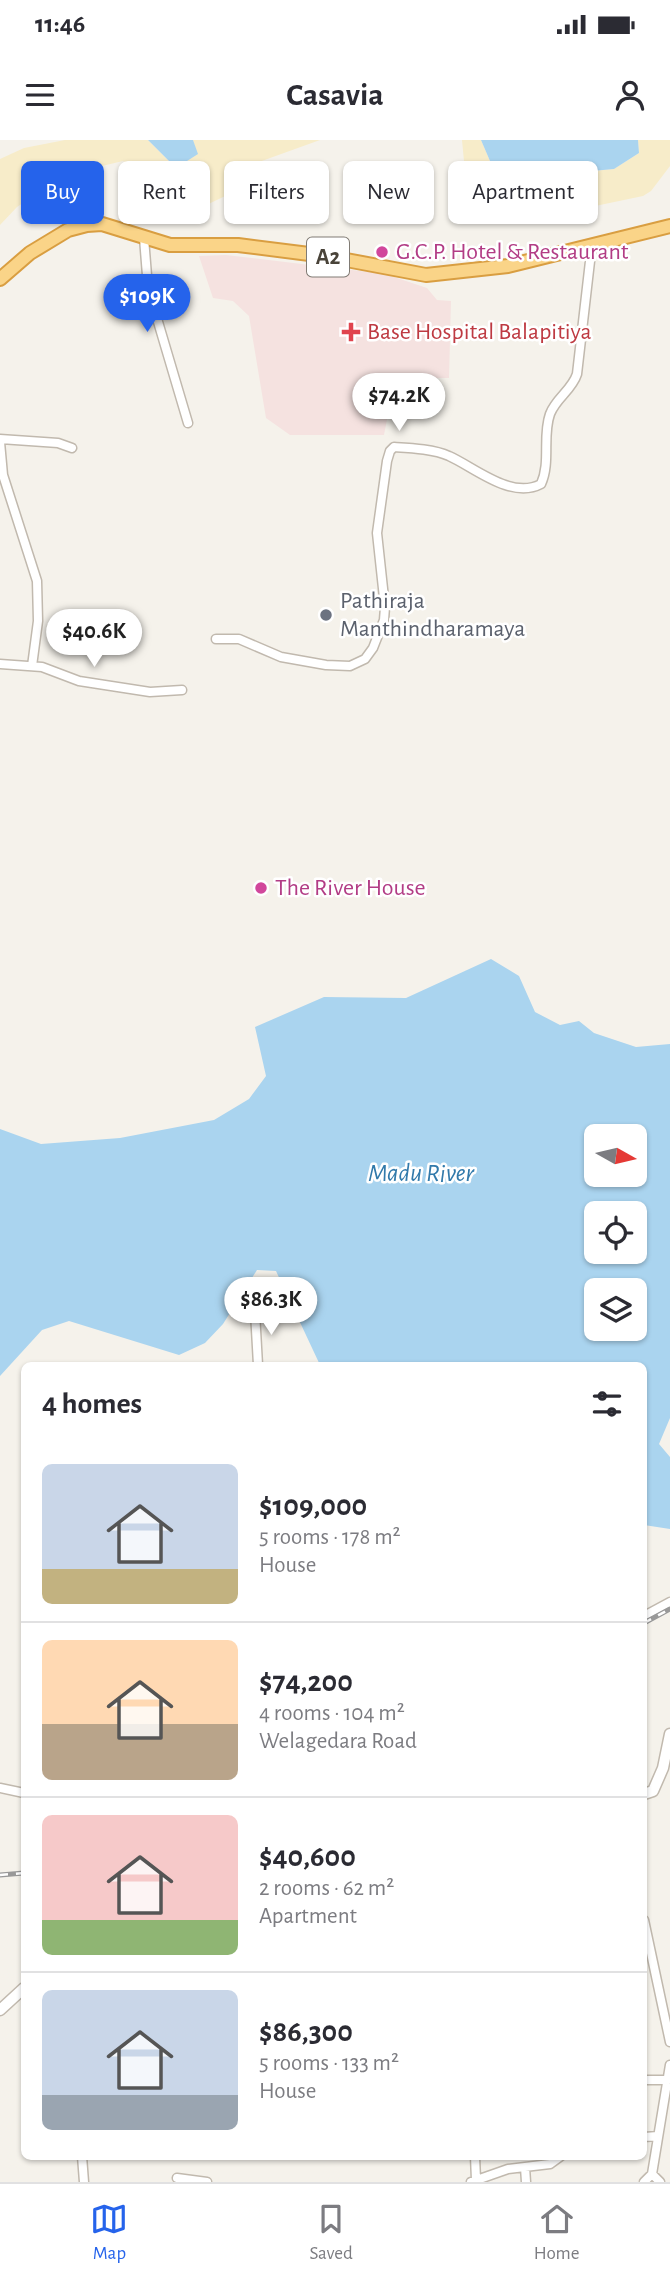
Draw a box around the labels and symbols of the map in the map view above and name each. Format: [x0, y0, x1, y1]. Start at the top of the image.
road number: A2 [307, 238, 349, 276]
place label: G.C.P. Hotel & Restaurant [396, 240, 629, 264]
marker: G.C.P. Hotel & Restaurant [374, 244, 390, 260]
pin: $109K [98, 274, 196, 334]
place label: Base Hospital Balapitiya [367, 320, 592, 344]
marker: Base Hospital Balapitiya [341, 322, 361, 342]
pin: $74.2K [342, 373, 456, 433]
place label: Pathiraja Manthindharamaya [340, 589, 525, 641]
marker: Pathiraja Manthindharamaya [318, 607, 334, 623]
pin: $40.6K [37, 610, 151, 669]
place label: The River House [275, 876, 426, 900]
marker: The River House [253, 880, 269, 896]
north arrow [584, 1124, 648, 1186]
water label: Madu River [368, 1160, 475, 1186]
pin: $86.3K [214, 1278, 328, 1337]

